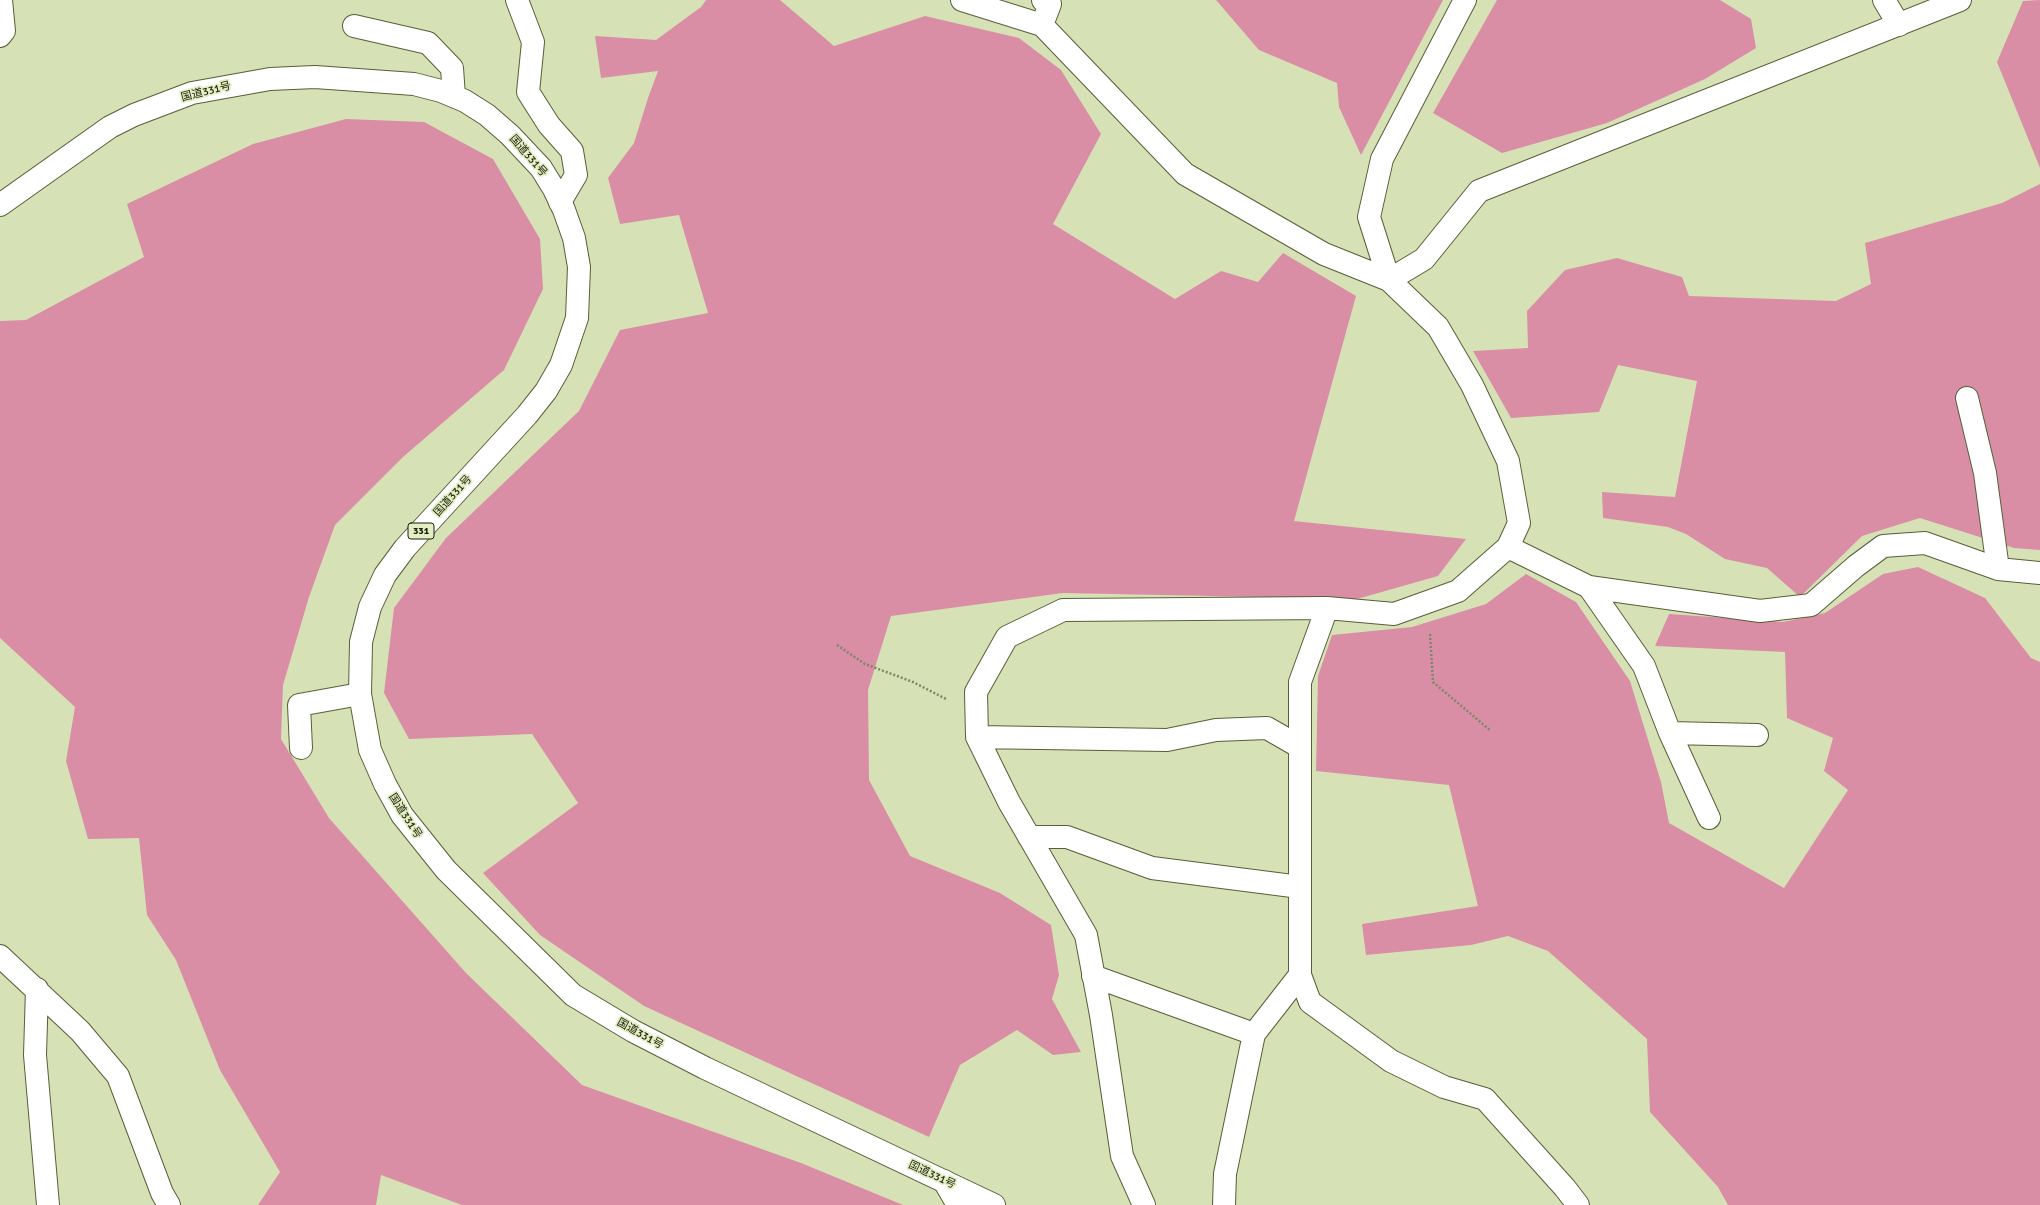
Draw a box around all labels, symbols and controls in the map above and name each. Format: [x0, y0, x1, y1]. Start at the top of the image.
street label: 国道331号 [180, 79, 232, 105]
street label: 国道331号 [506, 132, 550, 180]
street label: 国道331号 [431, 473, 475, 519]
road number: 331 [408, 523, 434, 539]
street label: 国道331号 [386, 791, 424, 841]
street label: 国道331号 [615, 1016, 665, 1052]
street label: 国道331号 [906, 1158, 958, 1192]

